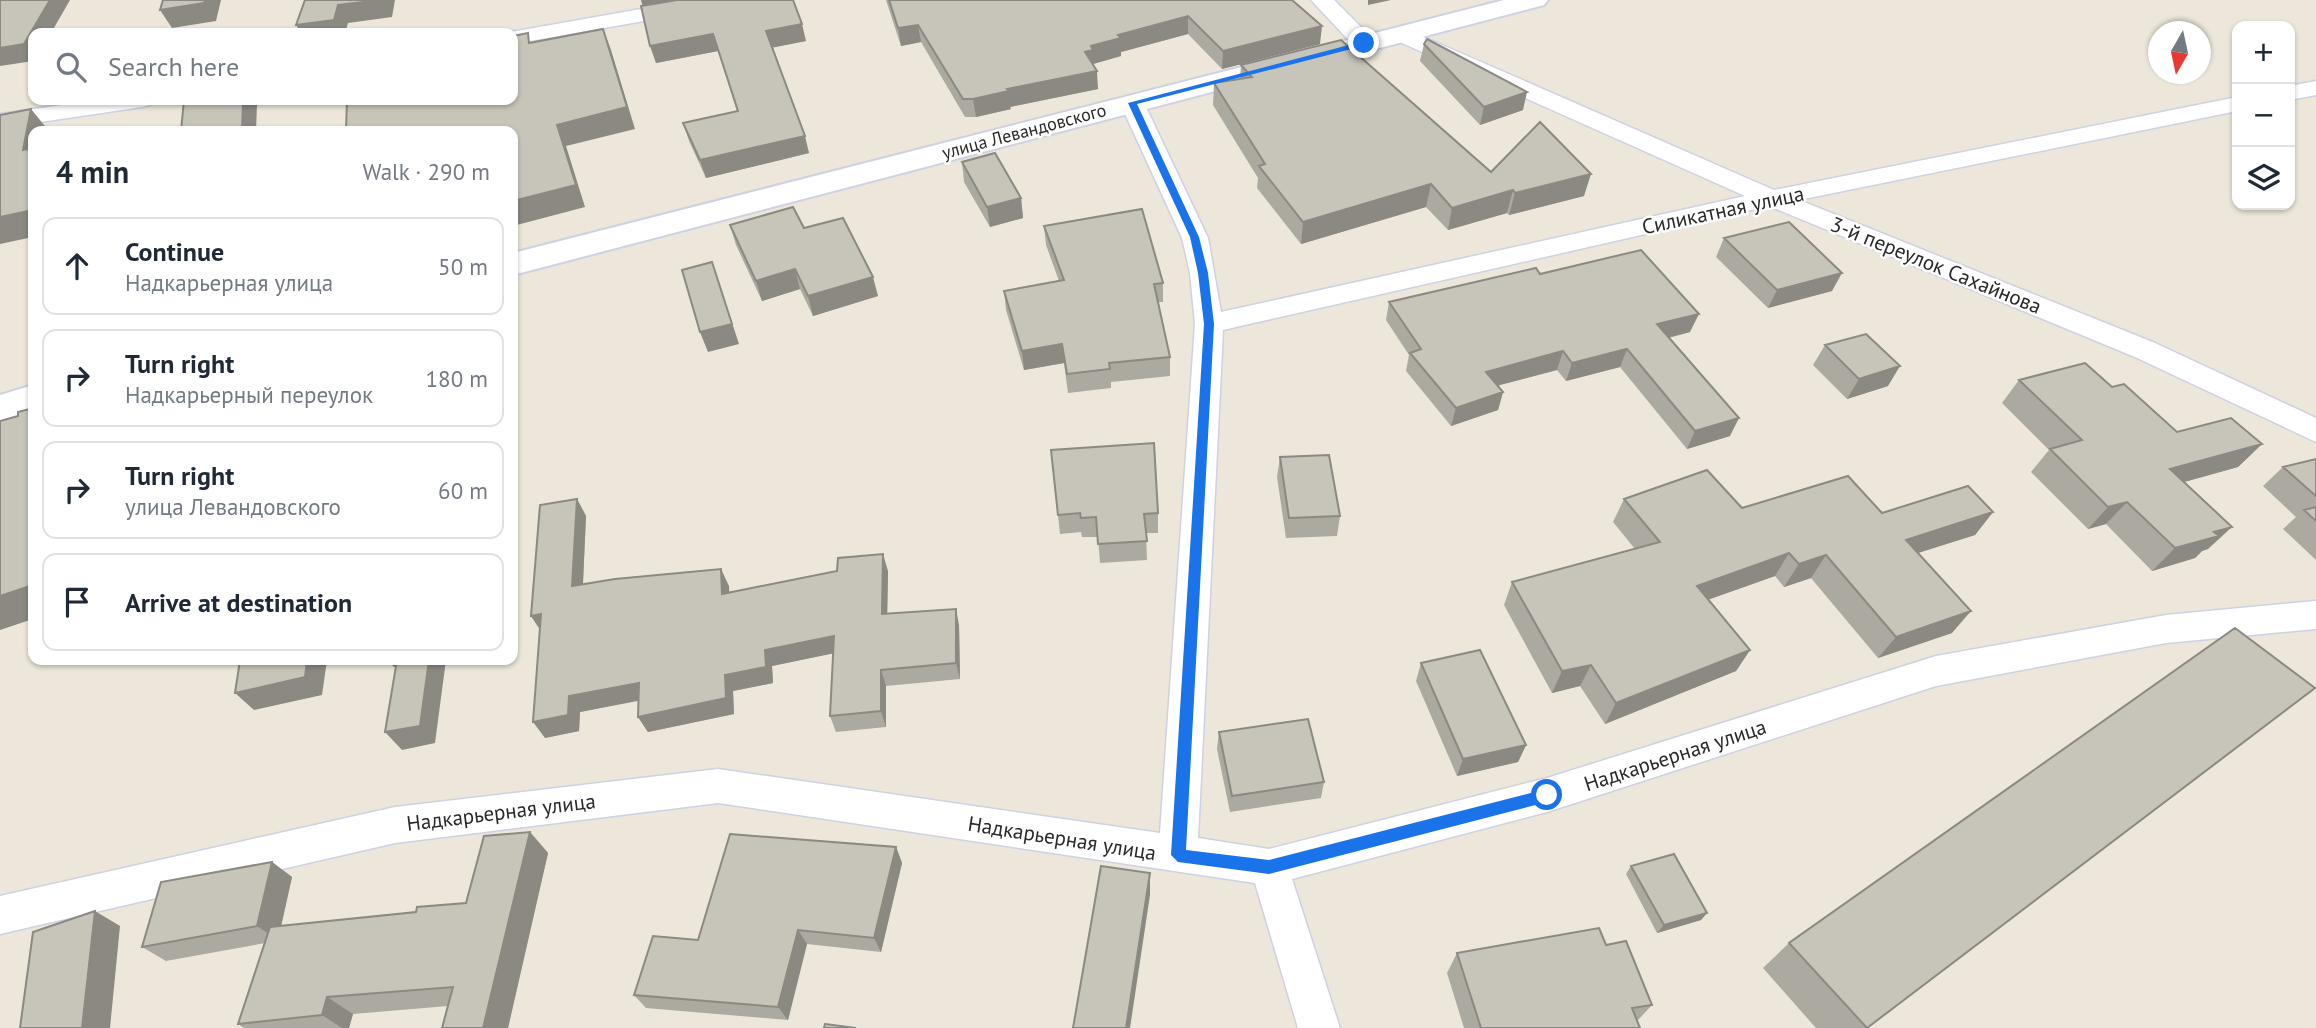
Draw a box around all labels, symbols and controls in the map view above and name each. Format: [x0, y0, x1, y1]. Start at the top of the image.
north arrow [2148, 21, 2211, 84]
map controls [2232, 21, 2295, 210]
button: + [2232, 21, 2295, 84]
route end [1348, 27, 1379, 58]
search box [28, 28, 518, 105]
icon: search [52, 48, 90, 86]
text: Search here [108, 50, 239, 83]
button: − [2232, 84, 2295, 147]
street label: улица Левандовского [939, 98, 1109, 164]
button: layers [2232, 147, 2295, 210]
text: 4 min [56, 152, 129, 191]
text: Walk · 290 m [363, 157, 490, 186]
street label: Силикатная улица [1639, 180, 1807, 240]
street label: 3-й переулок Сахайнова [1827, 210, 2045, 320]
text: Continue [125, 235, 224, 268]
icon: ahead [58, 247, 96, 285]
text: 50 m [438, 252, 488, 281]
text: Надкарьерная улица [125, 268, 333, 297]
text: Turn right [125, 347, 234, 380]
icon: right [58, 359, 96, 397]
text: 180 m [426, 364, 488, 393]
text: Надкарьерный переулок [125, 380, 373, 409]
text: Turn right [125, 459, 234, 492]
icon: right [58, 471, 96, 509]
text: 60 m [438, 476, 488, 505]
text: улица Левандовского [125, 492, 341, 521]
icon: arrive [58, 583, 96, 621]
text: Arrive at destination [125, 586, 352, 619]
street label: Надкарьерная улица [1580, 713, 1770, 797]
route start [1531, 779, 1562, 810]
street label: Надкарьерная улица [405, 787, 597, 837]
street label: Надкарьерная улица [966, 810, 1158, 866]

